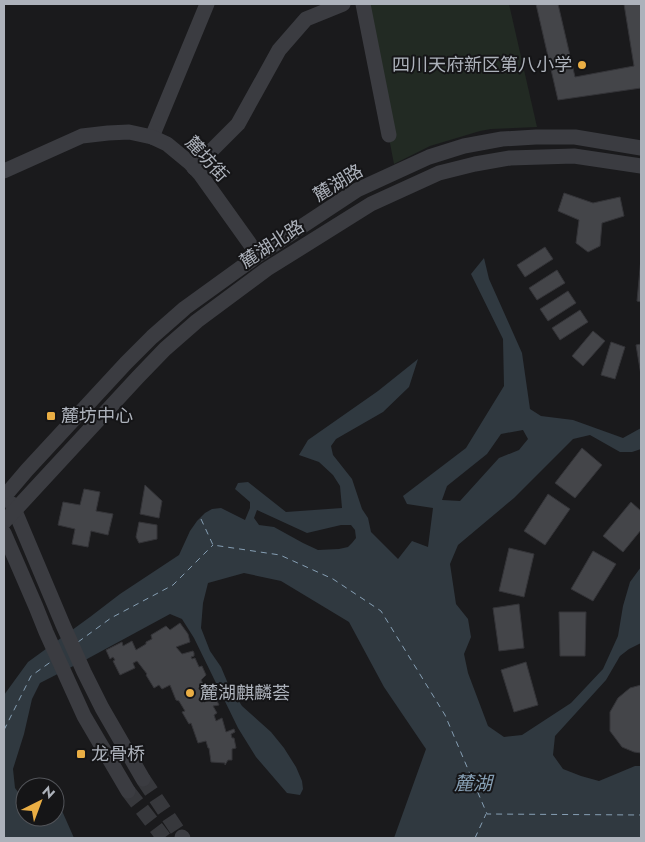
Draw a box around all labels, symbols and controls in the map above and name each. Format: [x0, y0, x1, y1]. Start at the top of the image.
place label: 四川天府新区第八小学 [392, 52, 572, 78]
marker: 四川天府新区第八小学 [576, 59, 588, 71]
street label: 麓坊街 [179, 130, 235, 188]
street label: 麓湖路 [308, 158, 368, 208]
street label: 麓湖北路 [235, 213, 309, 275]
place label: 麓坊中心 [61, 403, 133, 429]
marker: 麓坊中心 [45, 410, 57, 422]
place label: 麓湖麒麟荟 [200, 680, 290, 706]
marker: 麓湖麒麟荟 [184, 687, 196, 699]
place label: 龙骨桥 [91, 741, 145, 767]
marker: 龙骨桥 [75, 748, 87, 760]
water label: 麓湖 [454, 770, 495, 797]
north arrow [15, 777, 65, 827]
text: N [38, 781, 60, 803]

